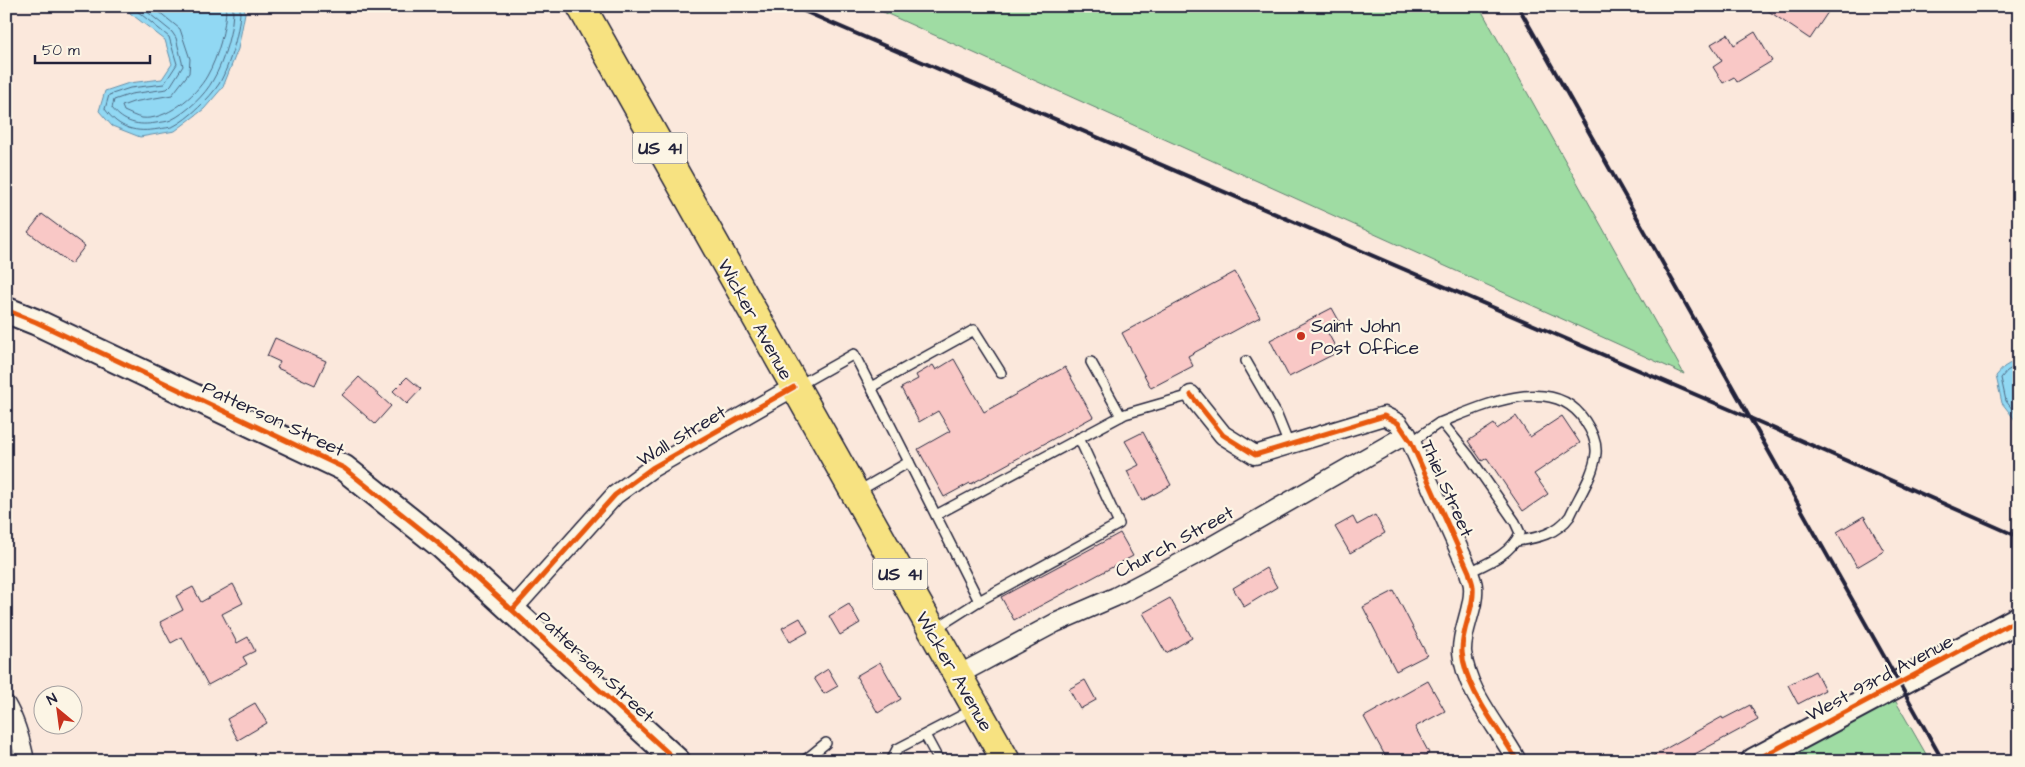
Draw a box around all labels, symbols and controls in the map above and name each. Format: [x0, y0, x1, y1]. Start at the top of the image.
scale bar [35, 32, 150, 64]
text: 50 m [42, 40, 80, 61]
road number: US 41 [632, 132, 688, 164]
street label: Wicker Avenue [710, 254, 799, 385]
place label: Saint John Post Office [1311, 313, 1419, 362]
marker: Saint John Post Office [1295, 330, 1307, 342]
street label: Patterson Street [198, 375, 349, 464]
street label: Wall Street [632, 399, 732, 474]
street label: Thiel Street [1413, 436, 1480, 542]
street label: Church Street [1111, 500, 1239, 585]
road number: US 41 [872, 558, 928, 590]
street label: Patterson Street [530, 605, 661, 730]
street label: Wicker Avenue [908, 607, 999, 737]
street label: West 93rd Avenue [1801, 628, 1958, 729]
north arrow [32, 684, 82, 734]
text: N [43, 689, 61, 710]

